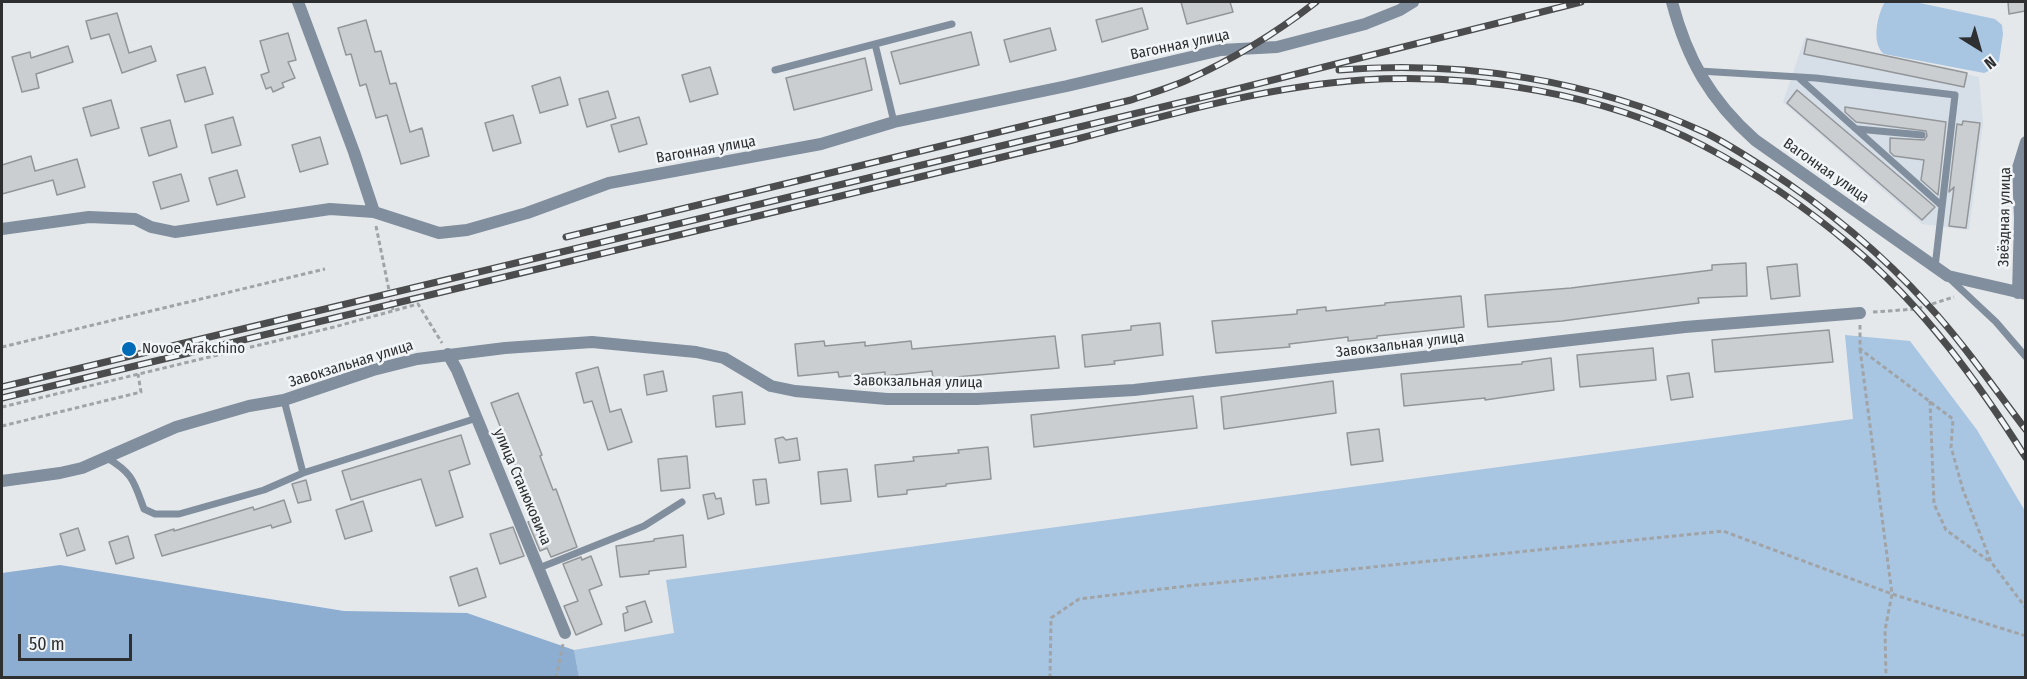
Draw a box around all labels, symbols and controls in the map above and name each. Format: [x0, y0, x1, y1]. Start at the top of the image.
north arrow [1949, 18, 2009, 78]
street label: Вагонная улица [1129, 26, 1231, 64]
text: N [1981, 52, 2000, 73]
street label: Вагонная улица [655, 132, 757, 168]
street label: Вагонная улица [1780, 135, 1872, 207]
street label: Звёздная улица [1995, 167, 2015, 267]
street label: Завокзальная улица [1335, 328, 1465, 362]
street label: Завокзальная улица [287, 336, 415, 392]
marker: Novoe Arakchino [120, 340, 138, 358]
place label: Novoe Arakchino [142, 340, 245, 358]
street label: Завокзальная улица [853, 372, 983, 392]
street label: улица Станюковича [489, 426, 555, 548]
scale bar [21, 622, 135, 660]
text: 50 m [29, 633, 65, 655]

